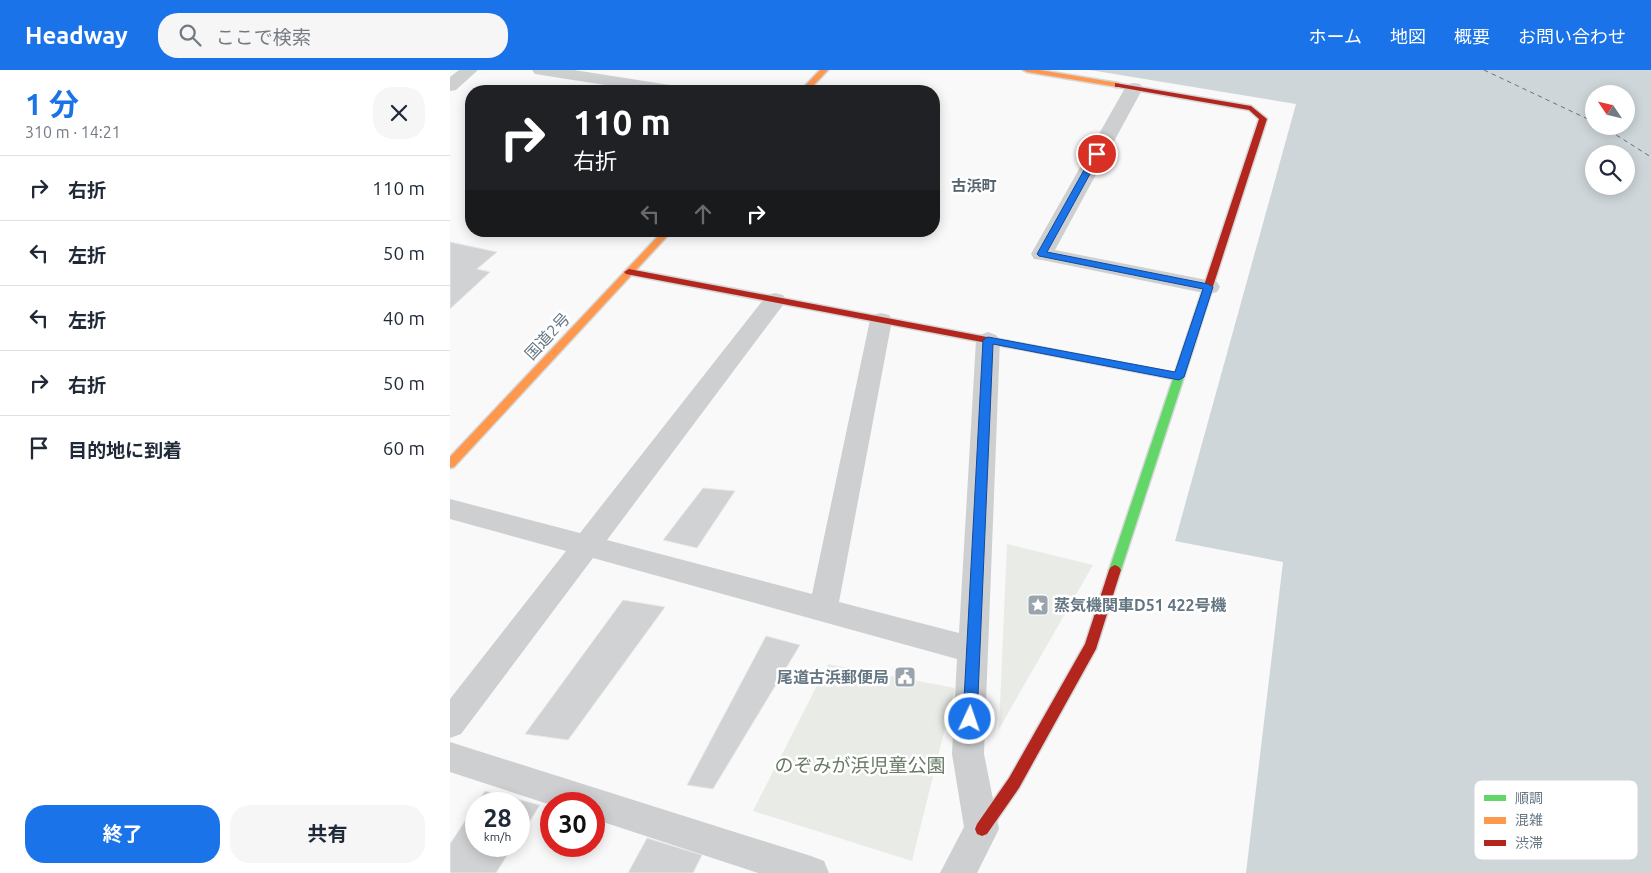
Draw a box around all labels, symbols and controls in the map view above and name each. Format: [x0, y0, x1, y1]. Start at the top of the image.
search box [158, 13, 508, 58]
icon: search [176, 21, 204, 49]
text: Headway [25, 22, 128, 49]
text: ここで検索 [216, 26, 311, 48]
text: ホーム [1309, 26, 1362, 46]
text: 地図 [1390, 26, 1426, 46]
text: 概要 [1454, 26, 1490, 46]
text: お問い合わせ [1518, 26, 1626, 46]
north arrow [1585, 85, 1635, 135]
map controls [1585, 85, 1635, 195]
text: 1 分 [25, 87, 79, 121]
button: close [373, 87, 425, 139]
text: 110 m [573, 102, 671, 142]
icon: right [490, 105, 555, 170]
text: 310 m · 14:21 [25, 123, 121, 141]
pin [1076, 133, 1118, 175]
icon: arrive [1083, 140, 1111, 168]
button: search [1585, 145, 1635, 195]
text: 右折 [573, 148, 617, 173]
icon: right [25, 174, 53, 202]
text: 110 m [372, 177, 425, 199]
district label: 古浜町 [951, 177, 997, 194]
text: 右折 [68, 179, 106, 201]
icon: left [636, 200, 664, 228]
icon: ahead [689, 200, 717, 228]
icon: right [742, 200, 770, 228]
icon: left [25, 239, 53, 267]
text: 50 m [383, 242, 425, 264]
text: 左折 [68, 244, 106, 266]
icon: left [25, 304, 53, 332]
text: 40 m [383, 307, 425, 329]
text: 左折 [68, 309, 106, 331]
street label: 国道2号 [521, 309, 573, 363]
icon: right [25, 369, 53, 397]
text: 50 m [383, 372, 425, 394]
text: 右折 [68, 374, 106, 396]
icon: arrive [25, 434, 53, 462]
text: 60 m [383, 437, 425, 459]
text: 目的地に到着 [68, 439, 182, 461]
place icon: 蒸気機関車D51 422号機 [1026, 593, 1050, 617]
place label: 蒸気機関車D51 422号機 [1054, 596, 1227, 614]
public building icon: 尾道古浜郵便局 [893, 665, 917, 689]
place label: 尾道古浜郵便局 [777, 668, 889, 686]
position arrow [943, 692, 995, 744]
park label: のぞみが浜児童公園 [774, 754, 946, 776]
legend [1474, 780, 1638, 860]
text: 順調 [1515, 790, 1543, 806]
speed limit sign: 30 [540, 792, 605, 857]
text: 28 [483, 804, 512, 832]
button: 終了 [25, 805, 220, 863]
button: 共有 [230, 805, 425, 863]
text: 混雑 [1515, 812, 1543, 828]
text: km/h [484, 830, 511, 843]
text: 渋滞 [1515, 835, 1543, 851]

